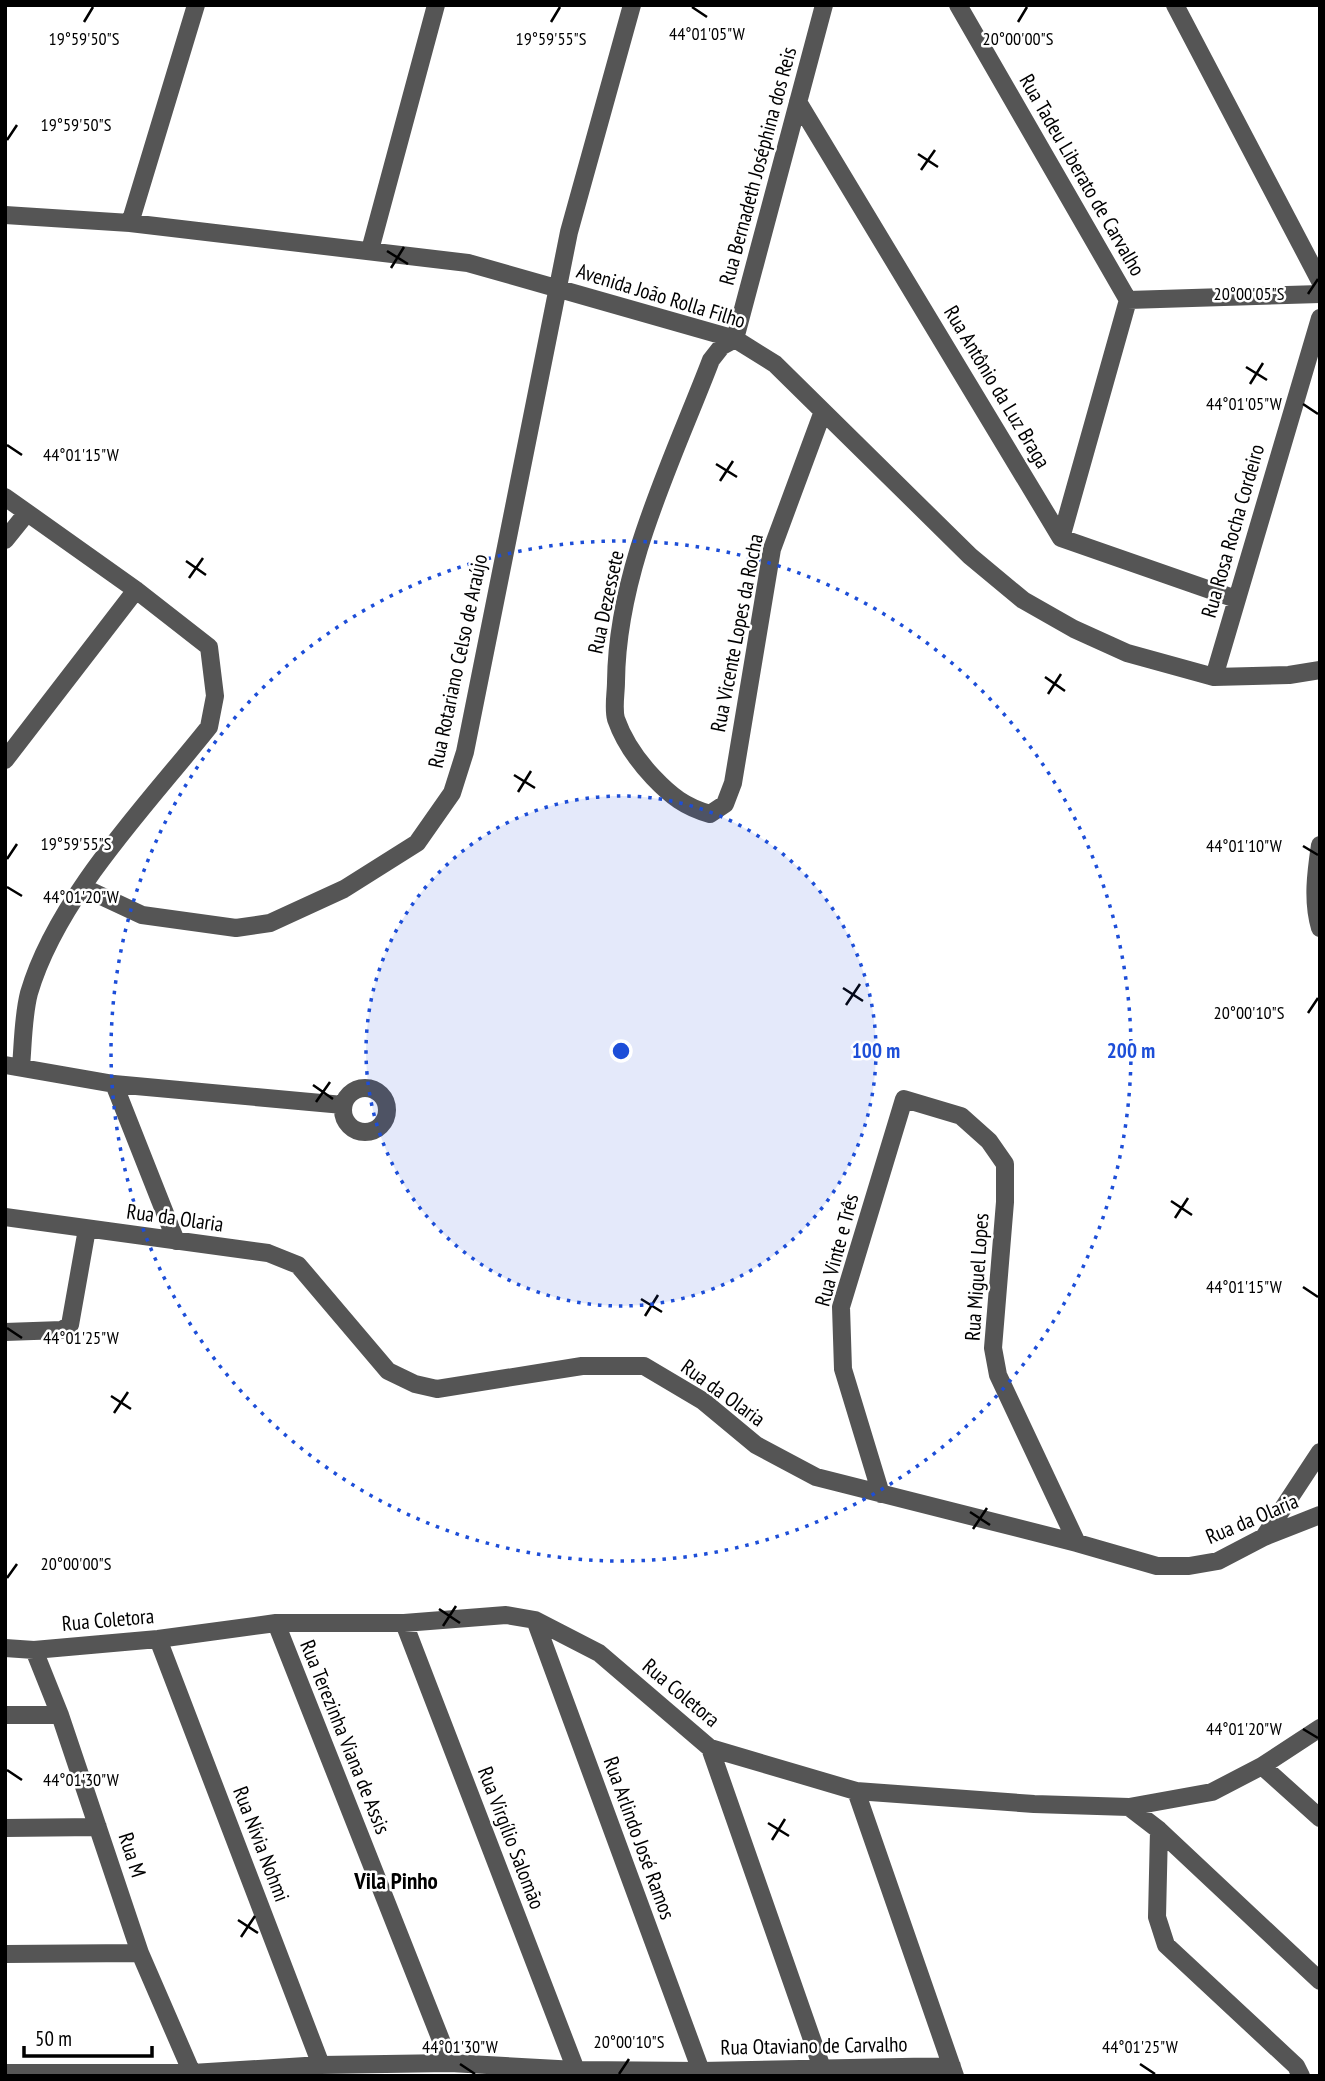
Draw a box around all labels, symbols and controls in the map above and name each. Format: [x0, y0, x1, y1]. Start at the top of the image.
text: 44°01'05"W [669, 22, 745, 45]
text: 19°59'50"S [49, 27, 120, 50]
text: 19°59'55"S [516, 27, 587, 50]
text: 20°00'00"S [983, 27, 1054, 50]
street label: Rua Bernadeth Joséphina dos Reis [713, 44, 802, 288]
street label: Rua Tadeu Liberato de Carvalho [1014, 69, 1151, 281]
text: 19°59'50"S [41, 113, 112, 136]
street label: Avenida João Rolla Filho [573, 257, 749, 334]
text: 20°00'05"S [1214, 282, 1285, 305]
street label: Rua Antônio da Luz Braga [938, 300, 1057, 473]
text: 44°01'05"W [1206, 392, 1282, 415]
street label: Rua Rosa Rocha Cordeiro [1195, 441, 1270, 621]
text: 44°01'15"W [43, 443, 119, 466]
street label: Rua Vicente Lopes da Rocha [704, 532, 769, 734]
street label: Rua Dezessete [581, 548, 630, 656]
street label: Rua Rotariano Celso de Araújo [422, 552, 493, 770]
text: 19°59'55"S [41, 832, 112, 855]
text: 44°01'10"W [1206, 834, 1282, 857]
text: 44°01'20"W [43, 885, 119, 908]
text: 20°00'10"S [1214, 1001, 1285, 1024]
text: 100 m [852, 1037, 900, 1064]
text: 200 m [1107, 1037, 1155, 1064]
centre of rings [609, 1039, 633, 1063]
street label: Rua Vinte e Três [809, 1191, 865, 1309]
street label: Rua da Olaria [125, 1197, 225, 1238]
street label: Rua Miguel Lopes [959, 1212, 994, 1342]
text: 44°01'15"W [1206, 1275, 1282, 1298]
text: 44°01'25"W [43, 1326, 119, 1349]
street label: Rua da Olaria [676, 1353, 771, 1432]
street label: Rua da Olaria [1202, 1487, 1302, 1550]
text: 20°00'00"S [41, 1552, 112, 1575]
street label: Rua Coletora [61, 1602, 155, 1637]
street label: Rua Terezinha Viana de Assis [294, 1636, 397, 1838]
street label: Rua Coletora [637, 1653, 725, 1733]
text: 44°01'20"W [1206, 1717, 1282, 1740]
street label: Rua Arlindo José Ramos [598, 1753, 681, 1923]
street label: Rua Virgílio Salomão [472, 1763, 551, 1913]
text: 44°01'30"W [43, 1768, 119, 1791]
street label: Rua Nívia Nohmi [227, 1782, 296, 1905]
street label: Rua M [113, 1829, 152, 1881]
district label: Vila Pinho [353, 1866, 438, 1895]
scale bar [24, 2014, 152, 2058]
text: 50 m [35, 2025, 72, 2052]
text: 20°00'10"S [594, 2030, 665, 2053]
street label: Rua Otaviano de Carvalho [720, 2030, 908, 2061]
text: 44°01'30"W [422, 2035, 498, 2058]
text: 44°01'25"W [1102, 2035, 1178, 2058]

